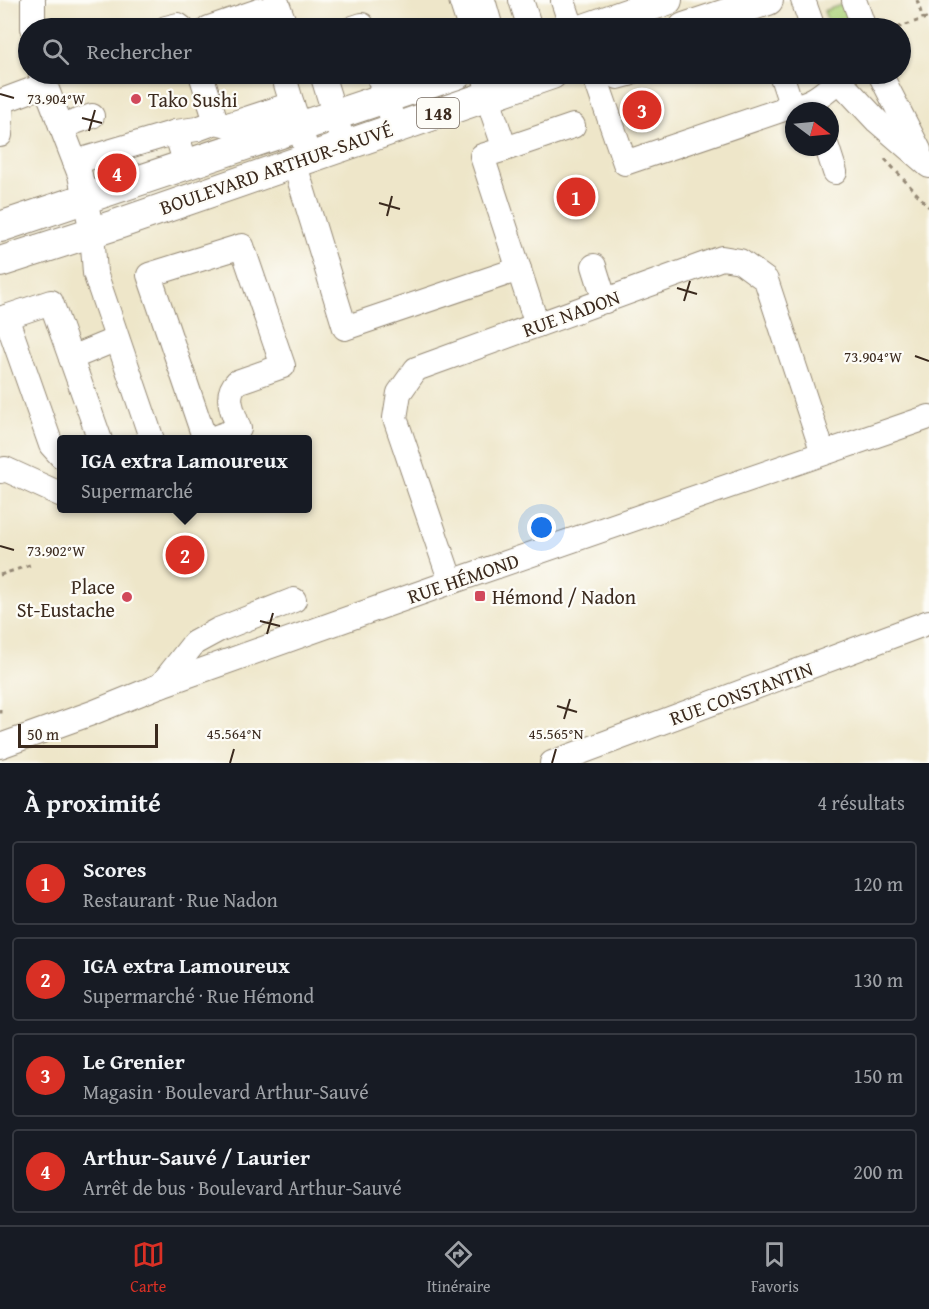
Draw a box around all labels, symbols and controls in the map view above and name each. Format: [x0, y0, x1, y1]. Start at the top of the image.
search box [18, 18, 911, 84]
icon: search [39, 35, 72, 68]
text: Rechercher [87, 35, 192, 67]
place label: Tako Sushi [148, 85, 238, 114]
text: 73.904°W [27, 88, 85, 109]
pin: 3 [622, 88, 662, 132]
marker: Tako Sushi [129, 92, 143, 106]
road number: 148 [417, 98, 459, 128]
north arrow [785, 102, 839, 156]
street label: BOULEVARD ARTHUR-SAUVÉ [156, 114, 396, 222]
pin: 4 [98, 150, 136, 195]
pin: 1 [556, 174, 596, 220]
street label: RUE NADON [518, 282, 624, 344]
text: 73.904°W [844, 346, 902, 367]
popup [57, 435, 312, 513]
text: IGA extra Lamoureux [81, 444, 288, 476]
text: Supermarché [81, 476, 193, 505]
your location [527, 513, 556, 542]
pin: 2 [166, 532, 204, 578]
text: 73.902°W [27, 540, 85, 561]
street label: RUE HÉMOND [403, 545, 523, 611]
place label: Place St-Eustache [17, 572, 115, 624]
place label: Hémond / Nadon [492, 582, 636, 611]
marker: Hémond / Nadon [473, 589, 487, 603]
marker: Place St-Eustache [120, 590, 134, 604]
street label: RUE CONSTANTIN [665, 654, 817, 732]
scale bar [18, 721, 158, 748]
text: 50 m [27, 722, 59, 746]
text: 45.564°N [207, 723, 262, 744]
text: 45.565°N [529, 723, 584, 744]
text: À proximité [24, 783, 161, 822]
text: 4 résultats [817, 788, 905, 817]
text: Scores [83, 853, 146, 885]
text: 1 [40, 869, 51, 898]
text: 120 m [853, 869, 903, 898]
text: Restaurant · Rue Nadon [83, 885, 278, 914]
text: IGA extra Lamoureux [83, 949, 290, 981]
text: 2 [40, 965, 51, 994]
text: 130 m [853, 965, 903, 994]
text: Supermarché · Rue Hémond [83, 981, 314, 1010]
text: Le Grenier [83, 1045, 185, 1077]
text: 3 [40, 1061, 51, 1090]
text: 150 m [853, 1061, 903, 1090]
text: Magasin · Boulevard Arthur-Sauvé [83, 1077, 369, 1106]
text: Arthur-Sauvé / Laurier [83, 1141, 310, 1173]
text: 4 [40, 1157, 51, 1186]
text: 200 m [853, 1157, 903, 1186]
text: Arrêt de bus · Boulevard Arthur-Sauvé [83, 1173, 402, 1202]
tab: Carte [130, 1238, 166, 1298]
tab: Itinéraire [427, 1238, 491, 1298]
tab: Favoris [751, 1238, 799, 1298]

